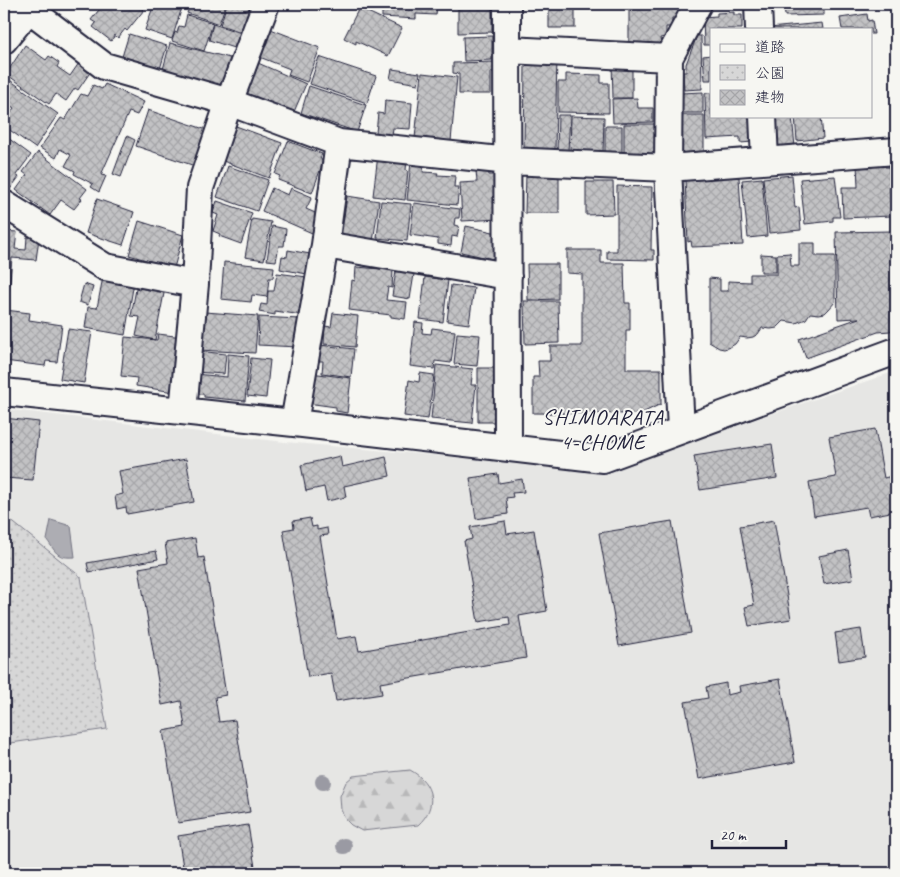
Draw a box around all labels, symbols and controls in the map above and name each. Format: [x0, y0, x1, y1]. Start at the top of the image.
legend [710, 28, 872, 118]
text: 道路 [755, 38, 785, 57]
text: 公園 [755, 64, 785, 83]
text: 建物 [755, 88, 785, 107]
district label: SHIMOARATA 4-CHOME [542, 403, 664, 456]
scale bar [712, 817, 786, 849]
text: 20 m [720, 826, 747, 845]

